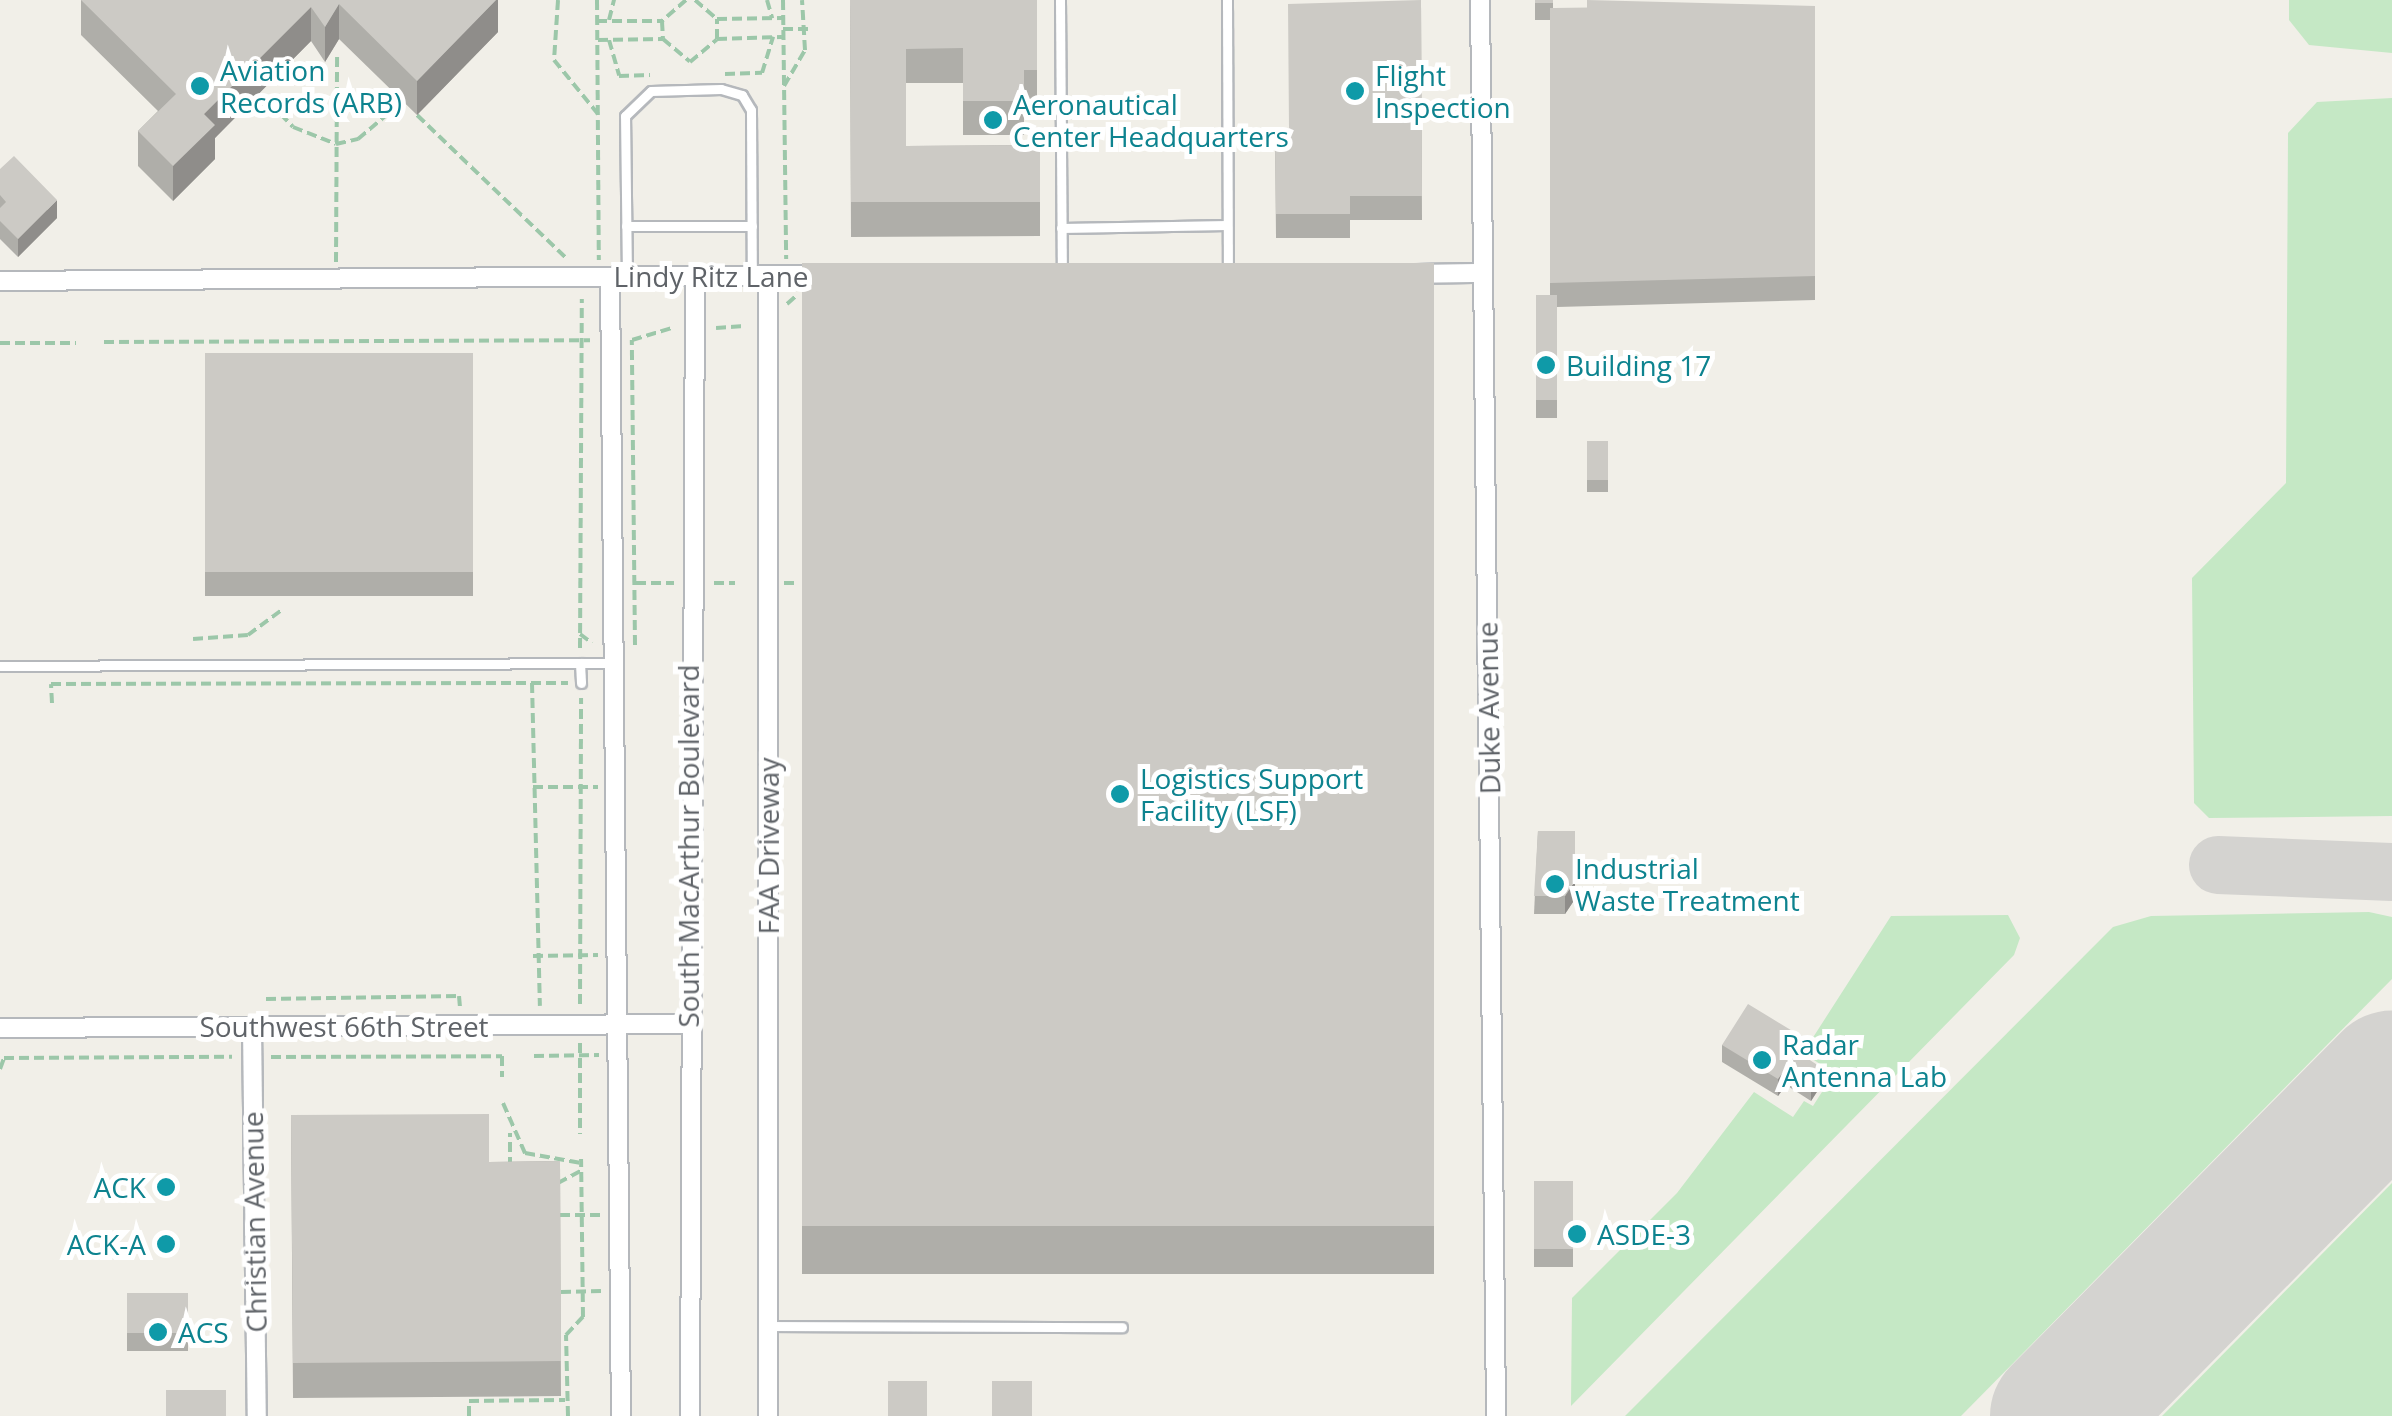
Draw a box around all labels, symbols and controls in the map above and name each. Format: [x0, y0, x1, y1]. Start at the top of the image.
place label: Aviation Records (ARB) [220, 53, 402, 119]
place label: Flight Inspection [1375, 58, 1511, 124]
marker: Aviation Records (ARB) [189, 75, 211, 97]
marker: Flight Inspection [1344, 80, 1366, 102]
place label: Aeronautical Center Headquarters [1013, 87, 1289, 153]
marker: Aeronautical Center Headquarters [982, 109, 1004, 131]
street label: Lindy Ritz Lane [613, 259, 809, 293]
place label: Building 17 [1566, 348, 1711, 382]
marker: Building 17 [1535, 354, 1557, 376]
street label: Duke Avenue [1470, 621, 1506, 795]
street label: South MacArthur Boulevard [671, 664, 705, 1028]
street label: FAA Driveway [751, 758, 785, 934]
place label: Logistics Support Facility (LSF) [1140, 761, 1363, 827]
marker: Logistics Support Facility (LSF) [1109, 783, 1131, 805]
place label: Industrial Waste Treatment [1575, 851, 1800, 917]
marker: Industrial Waste Treatment [1544, 873, 1566, 895]
street label: Southwest 66th Street [199, 1009, 489, 1043]
place label: Radar Antenna Lab [1782, 1027, 1947, 1093]
marker: Radar Antenna Lab [1751, 1049, 1773, 1071]
street label: Christian Avenue [235, 1111, 273, 1333]
place label: ACK [94, 1170, 146, 1204]
marker: ACK [155, 1176, 177, 1198]
place label: ASDE-3 [1597, 1217, 1691, 1251]
marker: ASDE-3 [1566, 1223, 1588, 1245]
place label: ACK-A [67, 1227, 146, 1261]
marker: ACK-A [155, 1233, 177, 1255]
place label: ACS [178, 1315, 229, 1349]
marker: ACS [147, 1321, 169, 1343]

